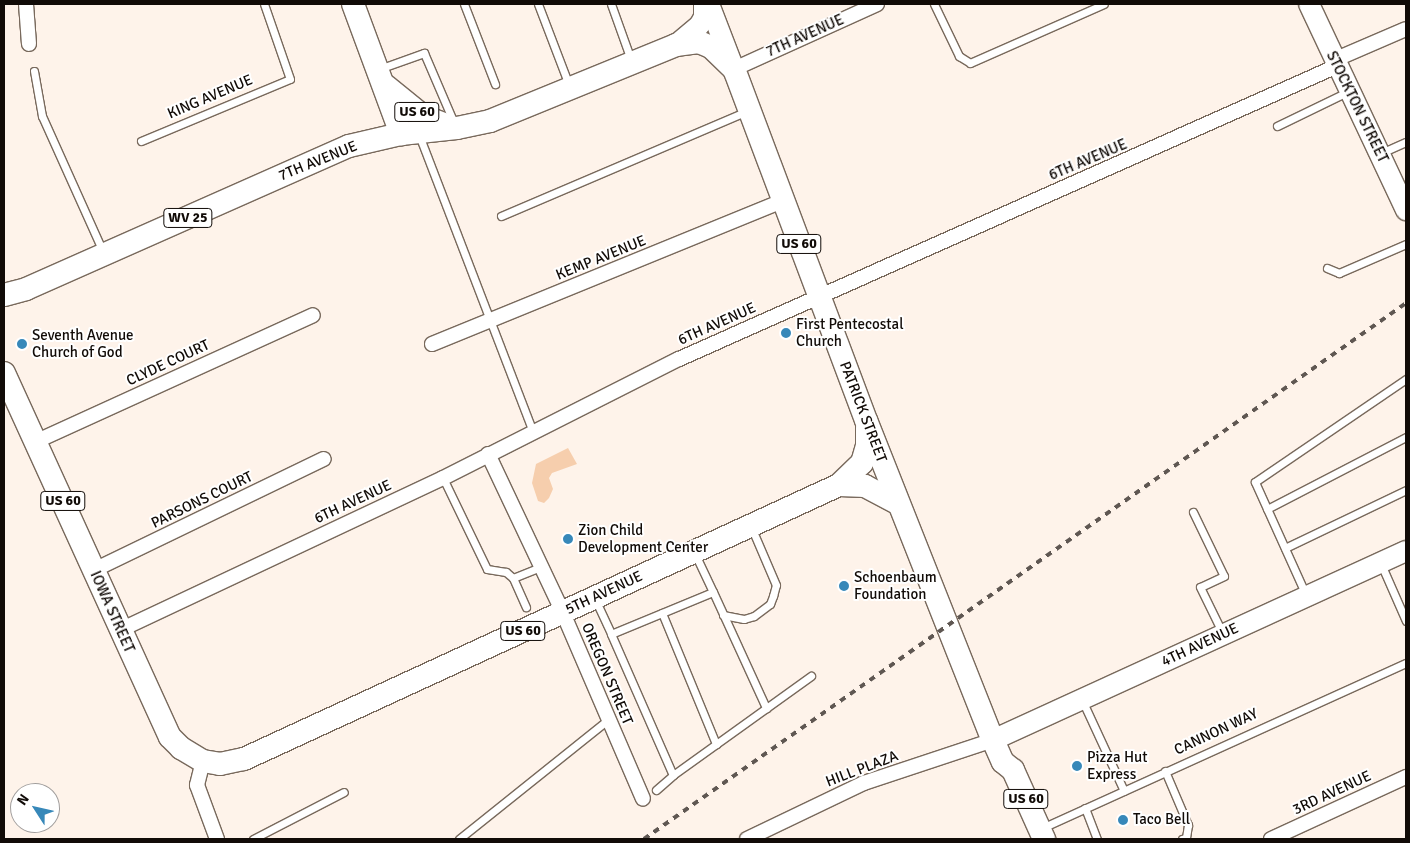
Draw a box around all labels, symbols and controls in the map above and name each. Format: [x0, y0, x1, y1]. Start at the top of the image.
street label: 7TH AVENUE [763, 11, 847, 61]
street label: STOCKTON STREET [1322, 48, 1392, 166]
street label: KING AVENUE [165, 71, 255, 123]
road number: US 60 [393, 100, 441, 124]
street label: 6TH AVENUE [1046, 135, 1130, 185]
street label: 7TH AVENUE [276, 137, 360, 185]
road number: WV 25 [163, 207, 213, 230]
street label: KEMP AVENUE [553, 232, 649, 284]
road number: US 60 [775, 232, 823, 255]
street label: 6TH AVENUE [675, 299, 759, 349]
place label: First Pentecostal Church [796, 315, 904, 350]
place label: Seventh Avenue Church of God [32, 326, 134, 361]
marker: First Pentecostal Church [780, 327, 792, 339]
street label: CLYDE COURT [124, 336, 212, 390]
marker: Seventh Avenue Church of God [16, 338, 28, 350]
street label: PATRICK STREET [835, 359, 891, 465]
street label: PARSONS COURT [148, 468, 256, 532]
street label: 6TH AVENUE [312, 476, 394, 528]
road number: US 60 [39, 490, 87, 512]
place label: Zion Child Development Center [578, 521, 708, 556]
marker: Zion Child Development Center [562, 533, 574, 545]
street label: 5TH AVENUE [563, 567, 645, 619]
street label: IOWA STREET [86, 568, 138, 656]
place label: Schoenbaum Foundation [854, 568, 937, 603]
marker: Schoenbaum Foundation [838, 580, 850, 592]
street label: 4TH AVENUE [1159, 619, 1241, 671]
road number: US 60 [499, 620, 547, 642]
street label: OREGON STREET [577, 620, 637, 728]
street label: CANNON WAY [1171, 705, 1261, 759]
street label: HILL PLAZA [823, 747, 901, 791]
place label: Pizza Hut Express [1087, 748, 1147, 783]
marker: Pizza Hut Express [1071, 760, 1083, 772]
street label: 3RD AVENUE [1290, 767, 1374, 819]
north arrow [10, 783, 60, 833]
road number: US 60 [1002, 788, 1050, 811]
text: N [13, 791, 33, 809]
place label: Taco Bell [1133, 811, 1190, 829]
marker: Taco Bell [1117, 814, 1129, 826]

